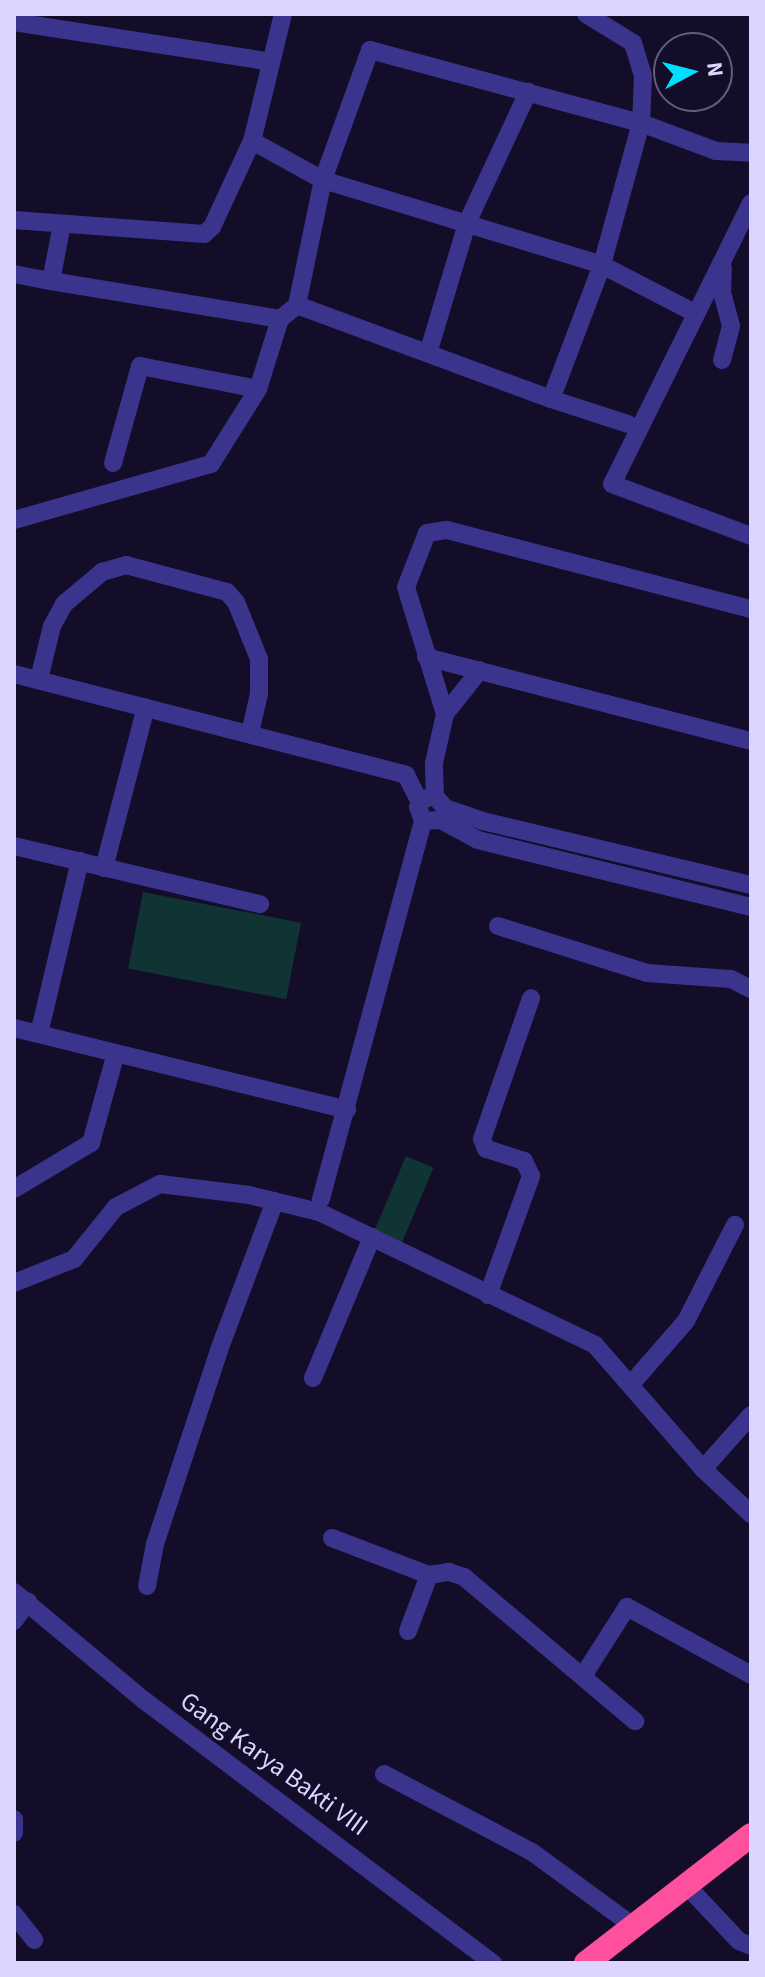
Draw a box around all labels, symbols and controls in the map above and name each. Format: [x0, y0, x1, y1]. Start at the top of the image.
north arrow [653, 32, 733, 112]
text: N [698, 60, 732, 79]
street label: Gang Karya Bakti VIII [174, 1685, 374, 1843]

